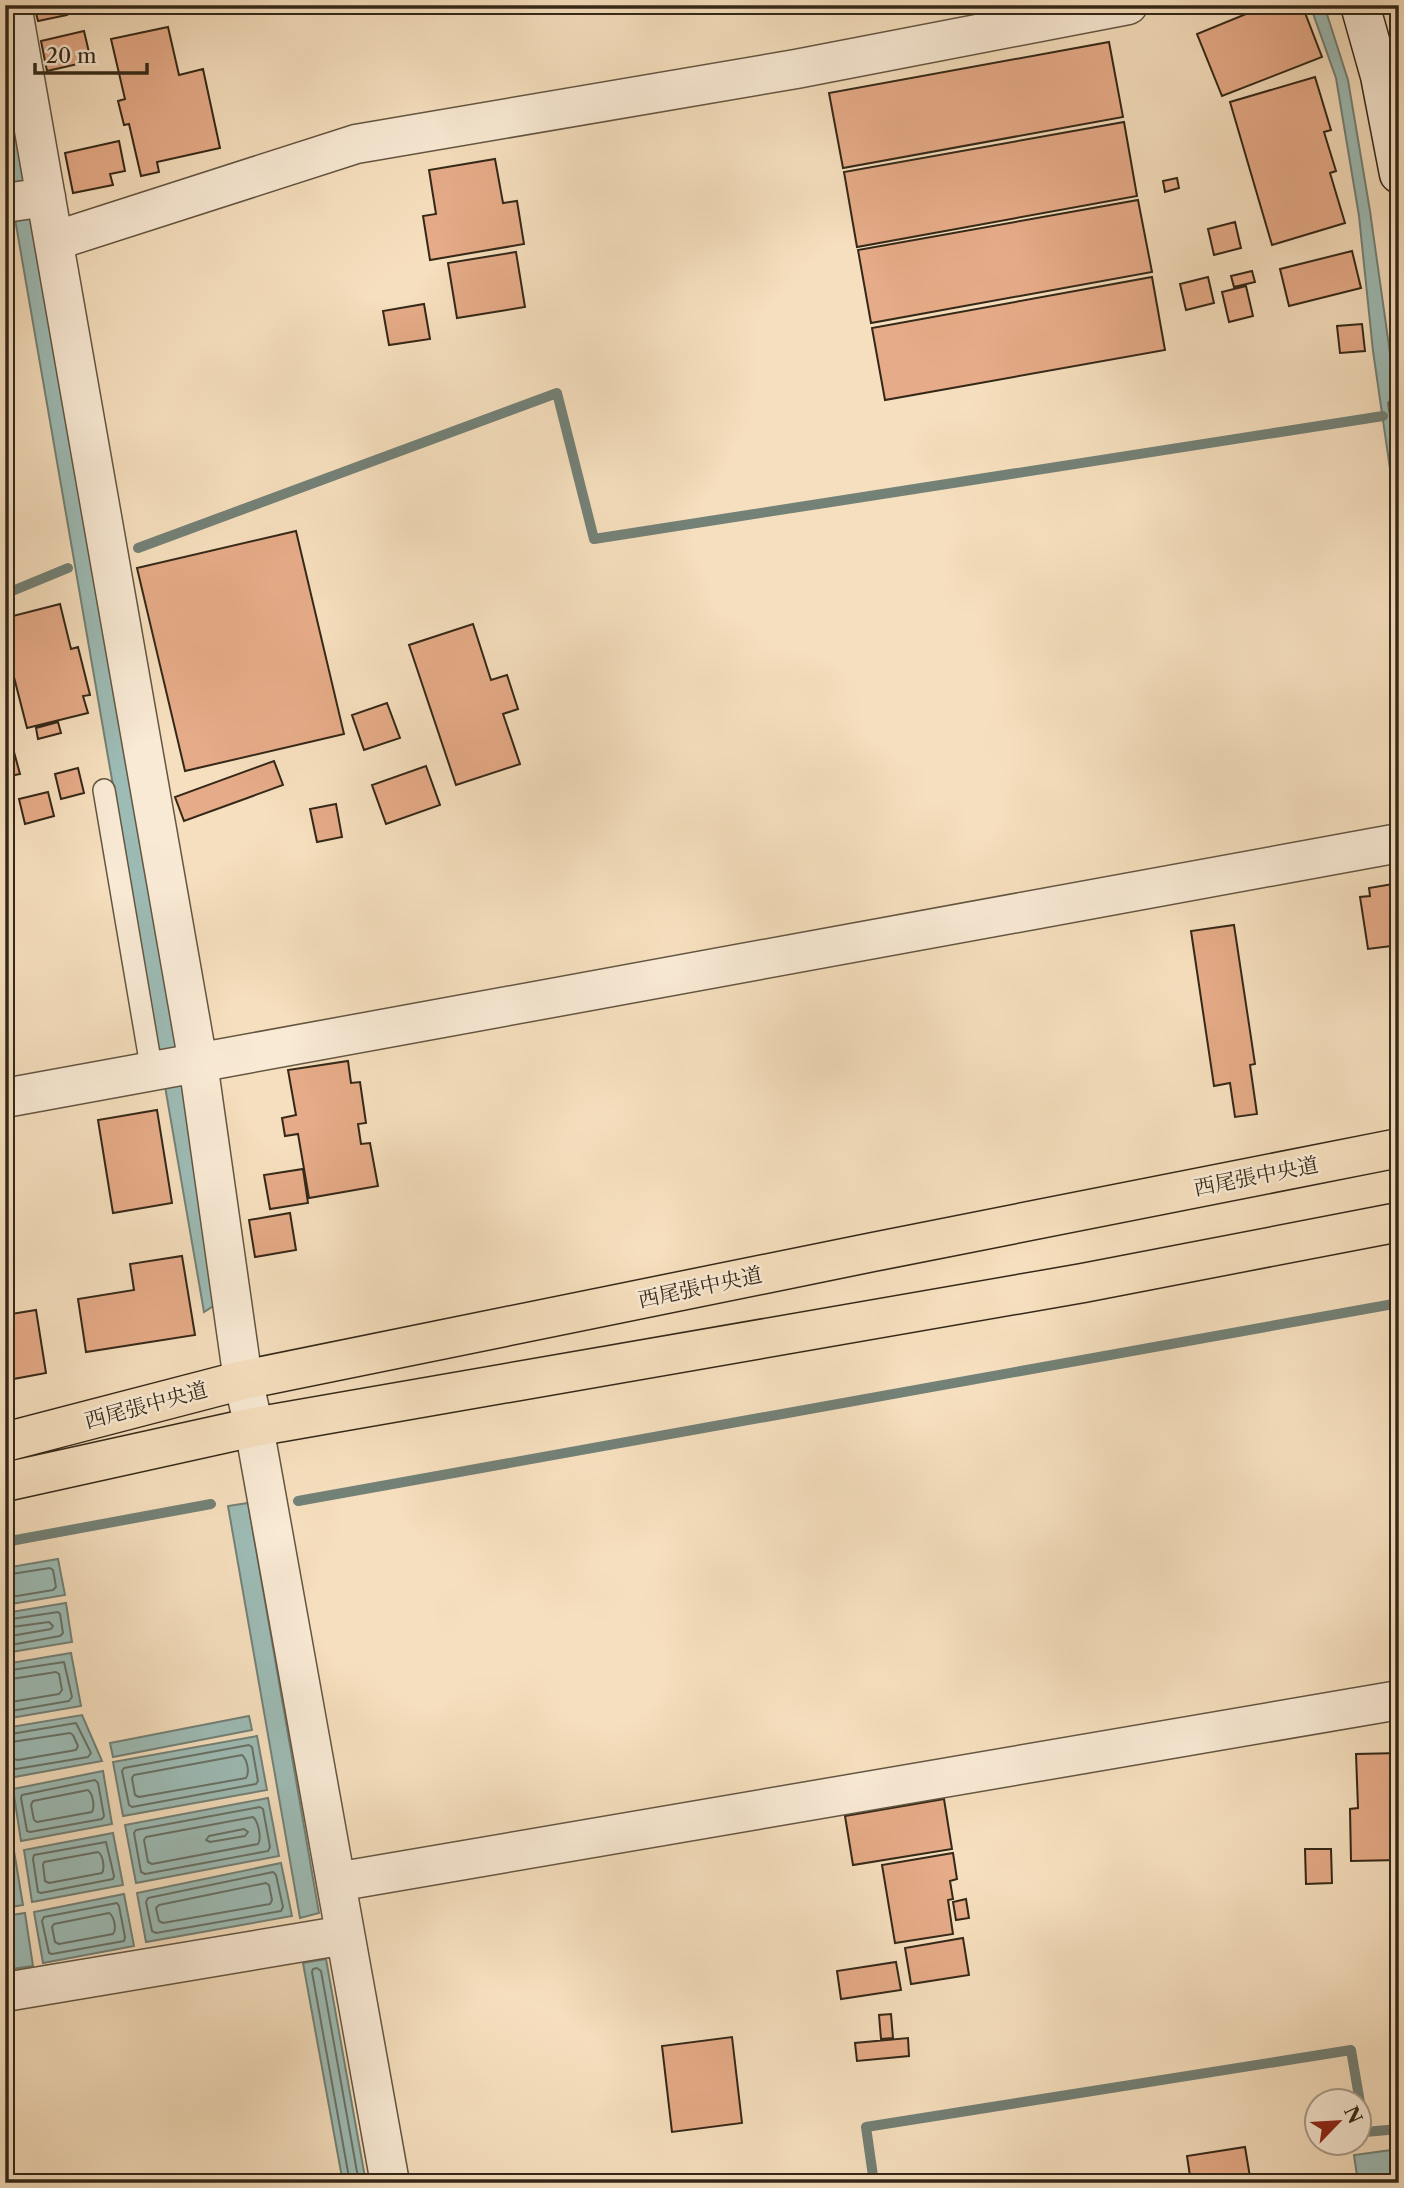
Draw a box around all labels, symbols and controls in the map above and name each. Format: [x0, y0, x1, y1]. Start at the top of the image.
scale bar [35, 32, 147, 76]
text: 20 m [46, 43, 97, 68]
street label: 西尾張中央道 [1192, 1152, 1320, 1200]
street label: 西尾張中央道 [636, 1262, 764, 1312]
street label: 西尾張中央道 [82, 1377, 210, 1433]
north arrow [1302, 2086, 1372, 2156]
text: N [1339, 2103, 1367, 2127]

